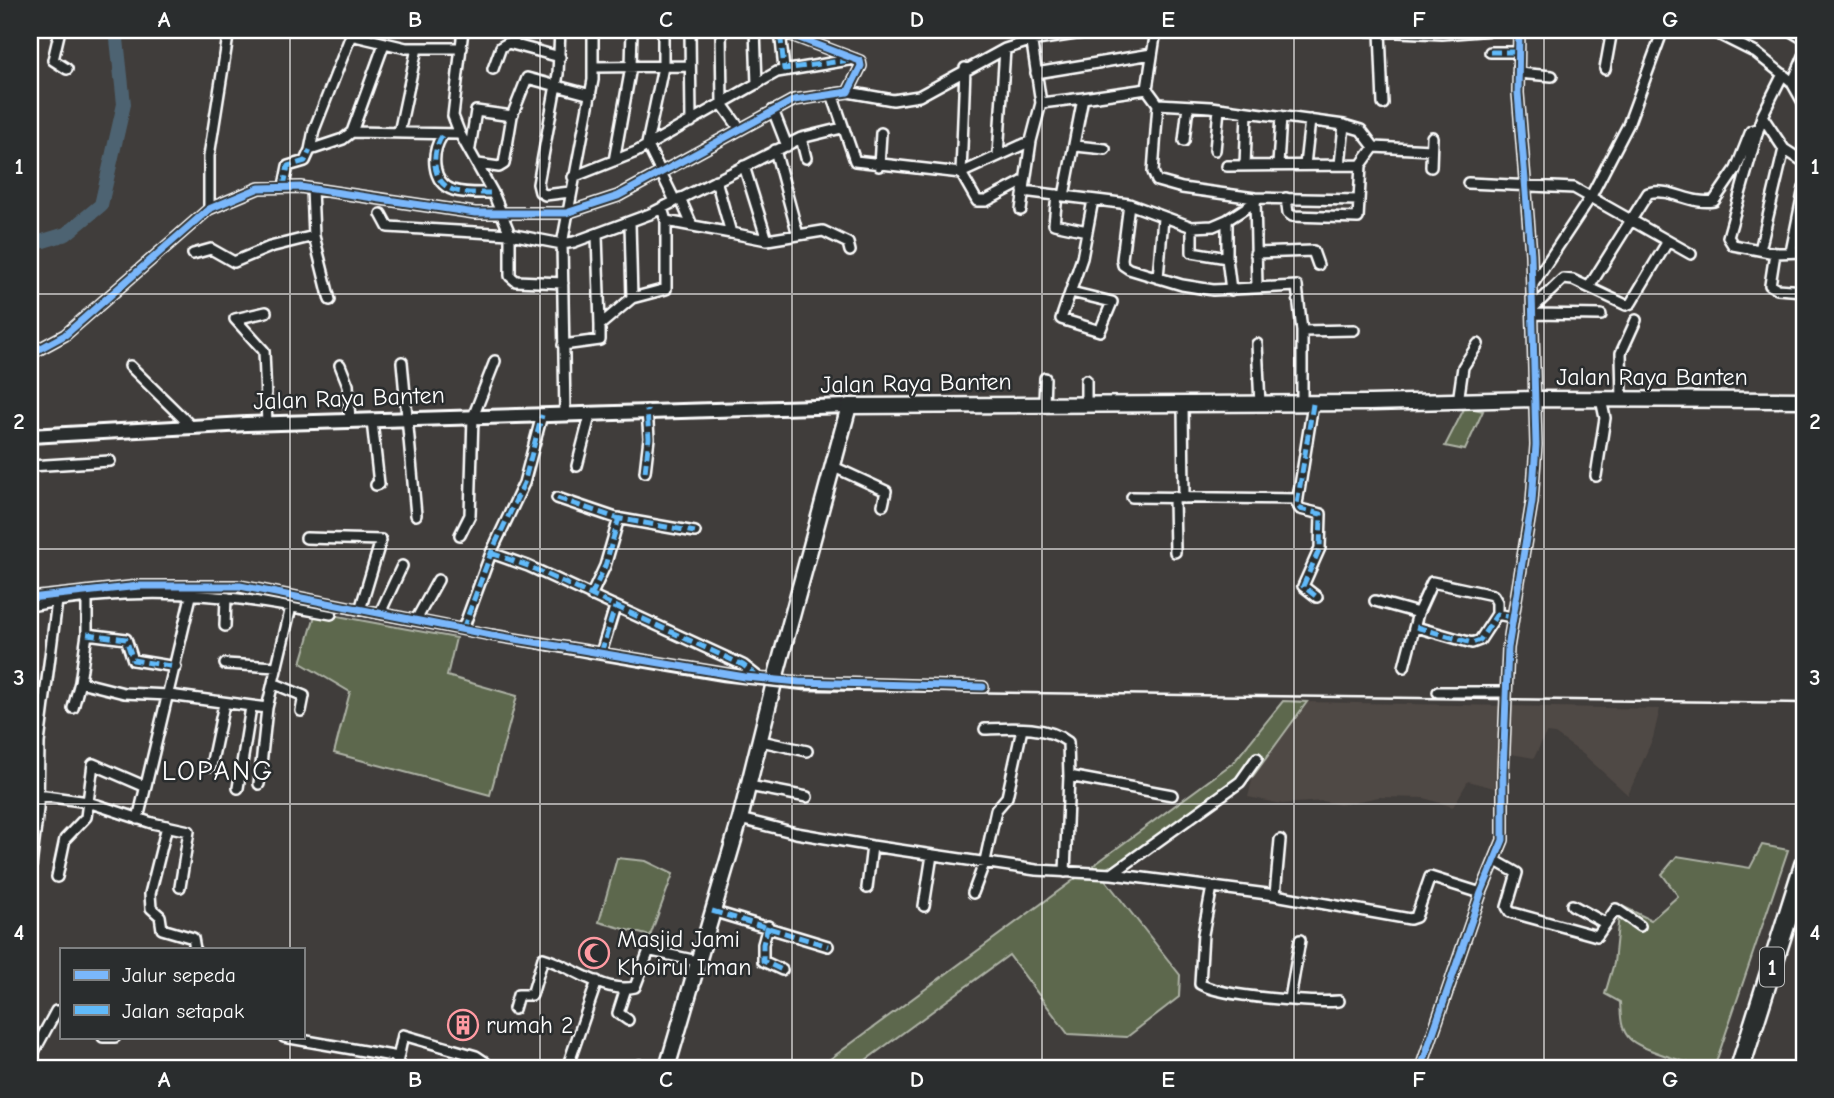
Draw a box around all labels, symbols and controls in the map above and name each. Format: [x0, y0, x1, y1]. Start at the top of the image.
text: A [158, 6, 171, 33]
text: B [408, 6, 422, 33]
text: C [659, 6, 673, 33]
text: D [910, 6, 924, 33]
text: E [1161, 6, 1175, 33]
text: F [1412, 6, 1426, 33]
text: G [1662, 6, 1678, 33]
text: 1 [14, 153, 24, 180]
text: 1 [1810, 153, 1820, 180]
street label: Jalan Raya Banten [1556, 363, 1748, 391]
street label: Jalan Raya Banten [820, 367, 1012, 399]
street label: Jalan Raya Banten [253, 381, 445, 415]
text: 2 [13, 408, 25, 435]
text: 2 [1809, 408, 1821, 435]
text: 3 [13, 664, 25, 691]
text: 3 [1809, 664, 1821, 691]
district label: LOPANG [162, 755, 274, 787]
text: 4 [14, 919, 25, 946]
text: 4 [1810, 919, 1821, 946]
place label: Masjid Jami Khoirul Iman [617, 925, 751, 981]
mosque icon: Masjid Jami Khoirul Iman [577, 936, 611, 970]
legend [60, 948, 304, 1038]
road number: 1 [1760, 948, 1784, 986]
text: Jalur sepeda [122, 963, 236, 987]
text: Jalan setapak [122, 999, 244, 1023]
building icon: rumah 2 [446, 1008, 480, 1042]
place label: rumah 2 [486, 1011, 573, 1039]
text: A [158, 1066, 171, 1093]
text: B [408, 1066, 422, 1093]
text: C [659, 1066, 673, 1093]
text: D [910, 1066, 924, 1093]
text: E [1161, 1066, 1175, 1093]
text: F [1412, 1066, 1426, 1093]
text: G [1662, 1066, 1678, 1093]

